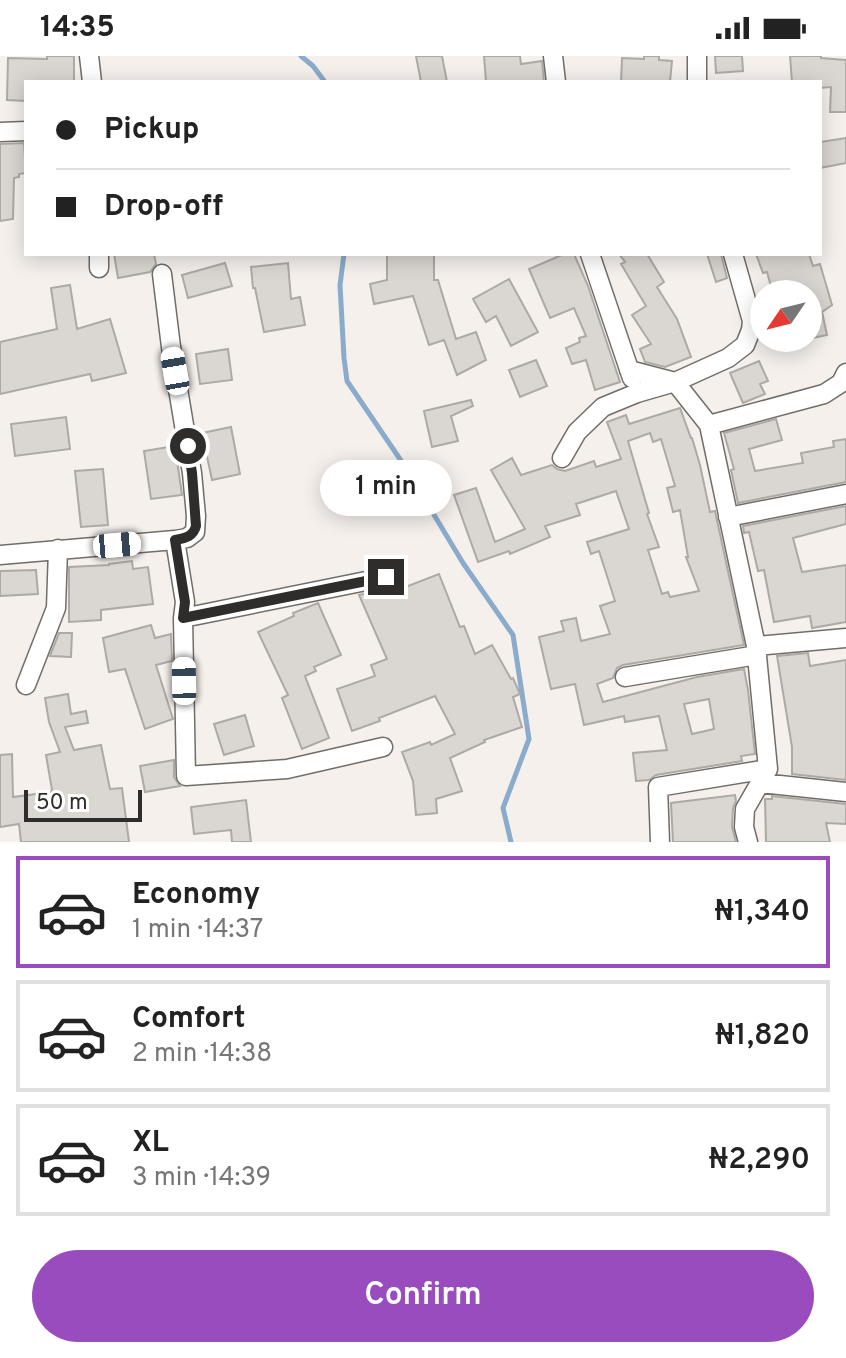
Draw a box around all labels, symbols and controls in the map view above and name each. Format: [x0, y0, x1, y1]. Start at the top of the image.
text: 14:35 [40, 10, 115, 47]
text: Pickup [104, 112, 199, 149]
text: Drop-off [104, 189, 223, 226]
north arrow [750, 280, 822, 352]
map controls [750, 280, 822, 352]
car [159, 345, 191, 397]
route start [170, 428, 206, 464]
callout: 1 min [320, 461, 452, 517]
text: 1 min [355, 471, 417, 504]
car [92, 531, 142, 559]
route end [368, 559, 404, 595]
car [172, 657, 196, 705]
scale bar [24, 786, 142, 822]
text: 50 m [36, 790, 88, 817]
icon: car [36, 876, 108, 948]
text: Economy [132, 877, 260, 914]
text: ₦1,340 [714, 894, 810, 931]
text: 1 min · 14:37 [132, 914, 263, 947]
icon: car [36, 1000, 108, 1072]
text: Comfort [132, 1001, 245, 1038]
text: ₦1,820 [715, 1018, 810, 1055]
text: 2 min · 14:38 [132, 1038, 272, 1071]
icon: car [36, 1124, 108, 1196]
text: XL [132, 1125, 169, 1162]
text: ₦2,290 [708, 1142, 810, 1179]
text: 3 min · 14:39 [132, 1162, 271, 1195]
button: Confirm [32, 1250, 814, 1342]

